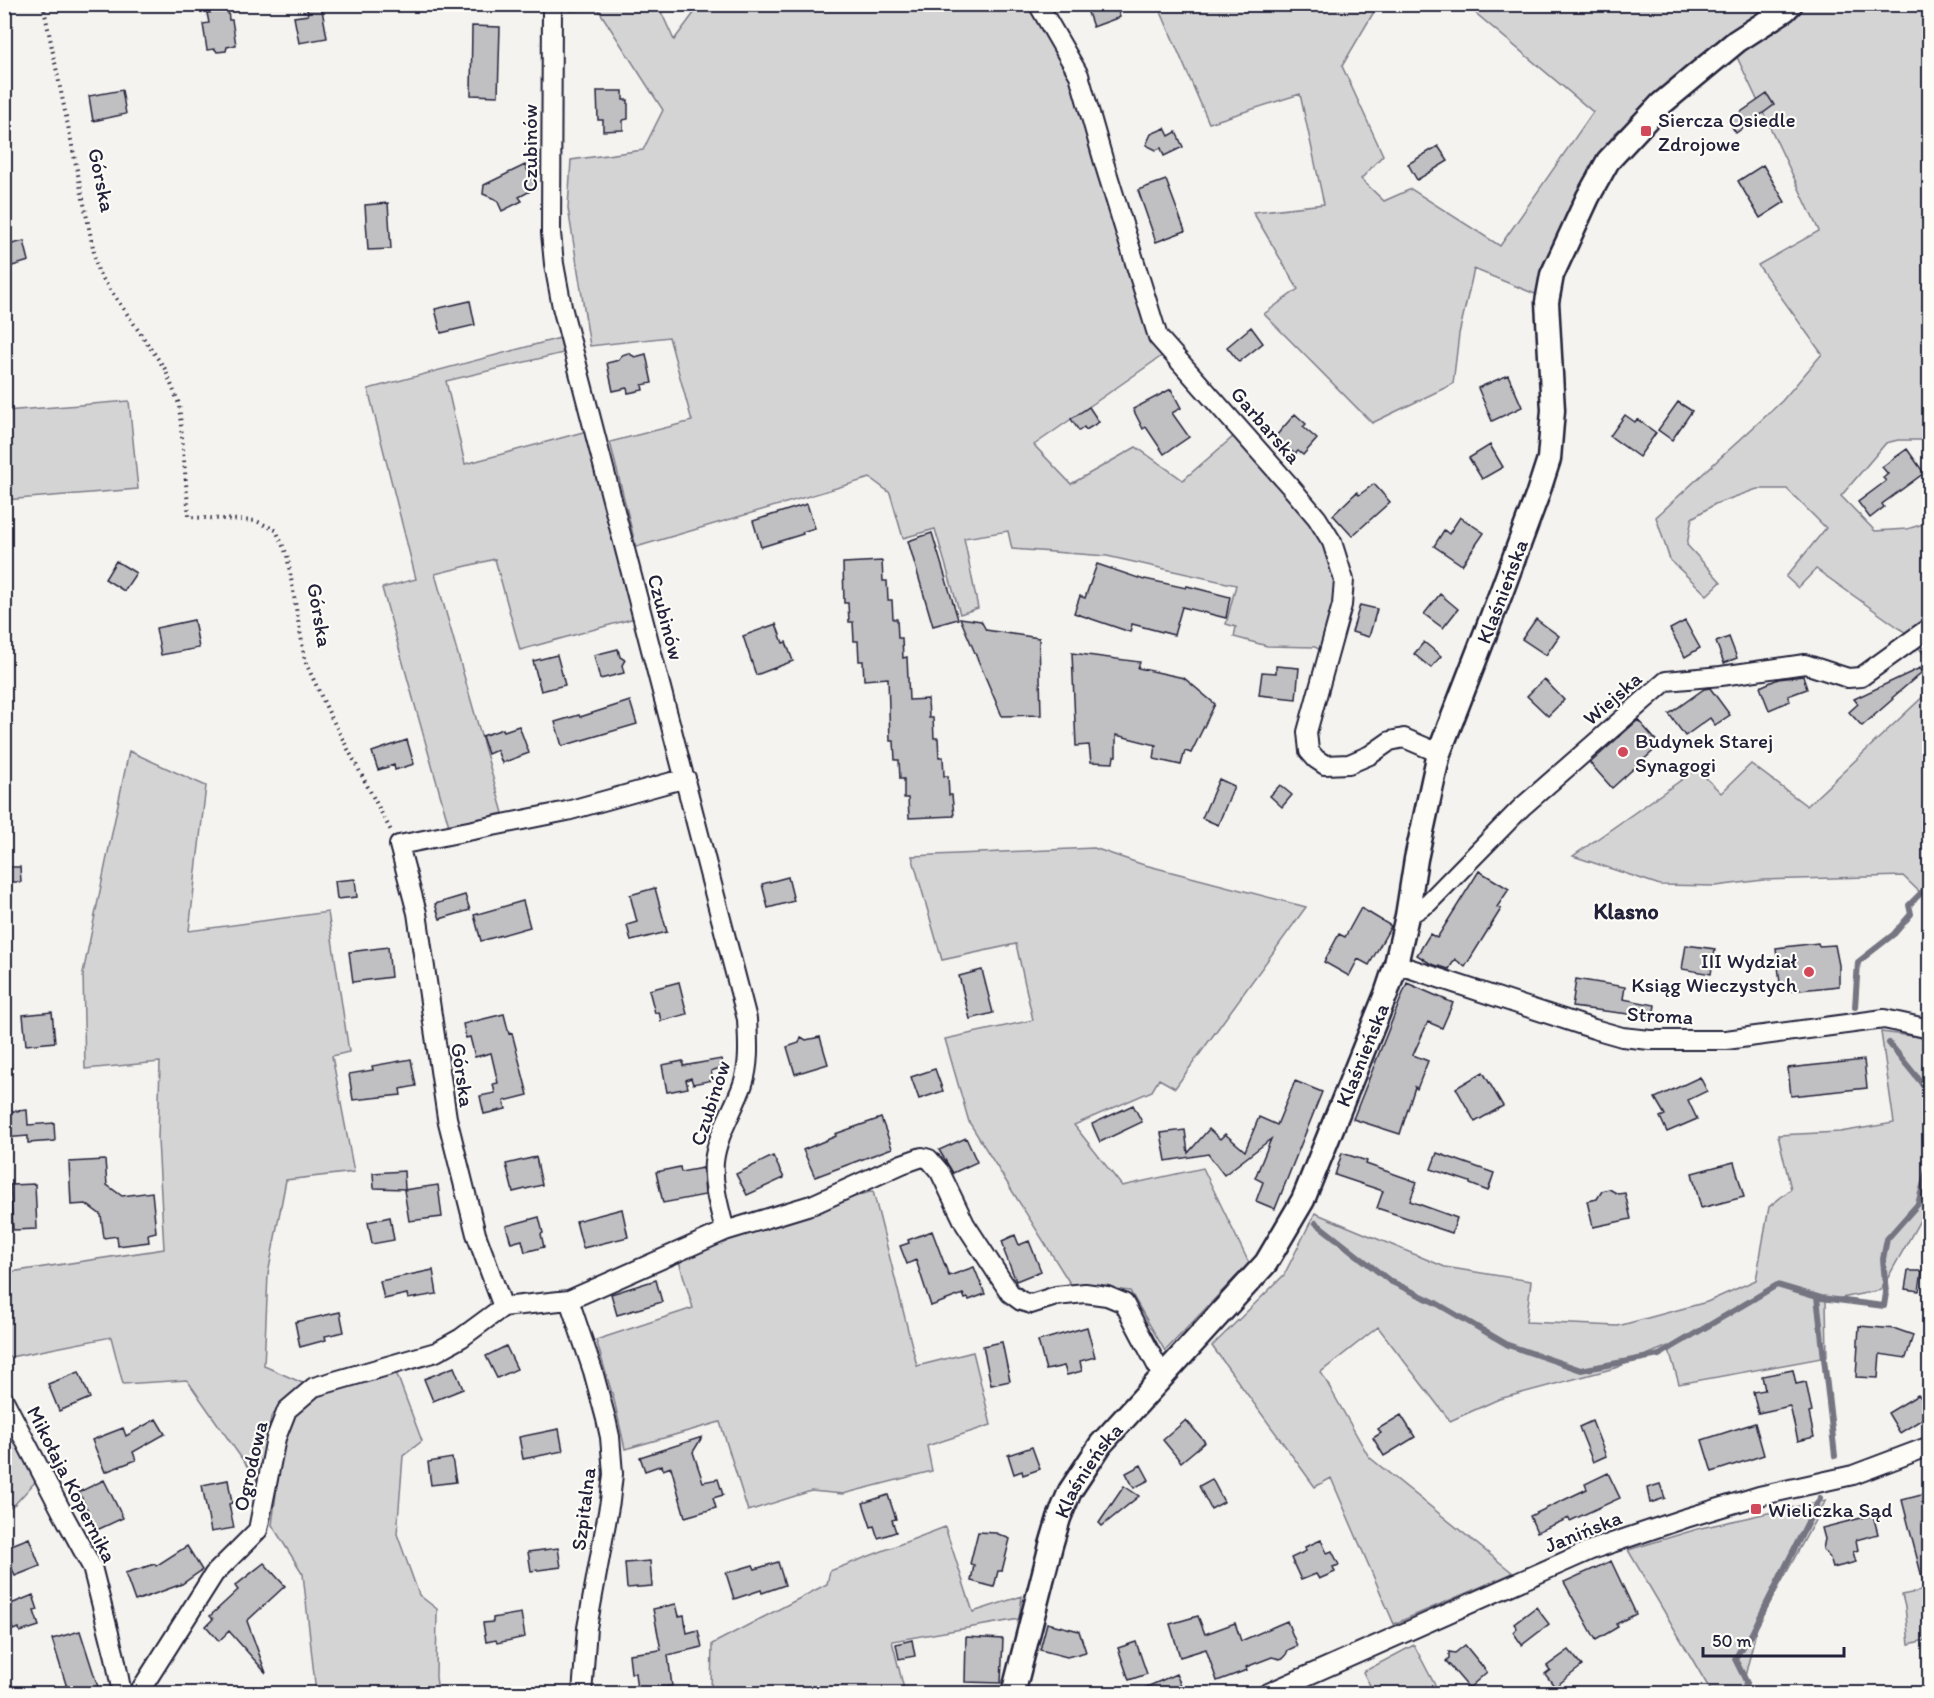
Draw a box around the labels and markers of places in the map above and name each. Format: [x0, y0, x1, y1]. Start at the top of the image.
place label: Siercza Osiedle Zdrojowe [1658, 107, 1796, 156]
marker: Siercza Osiedle Zdrojowe [1639, 124, 1653, 138]
place label: Budynek Starej Synagogi [1635, 728, 1773, 777]
marker: Budynek Starej Synagogi [1616, 745, 1630, 759]
place label: III Wydział Ksiąg Wieczystych [1631, 948, 1798, 997]
marker: III Wydział Ksiąg Wieczystych [1802, 965, 1816, 979]
place label: Wieliczka Sąd [1768, 1497, 1892, 1522]
marker: Wieliczka Sąd [1749, 1502, 1763, 1516]

